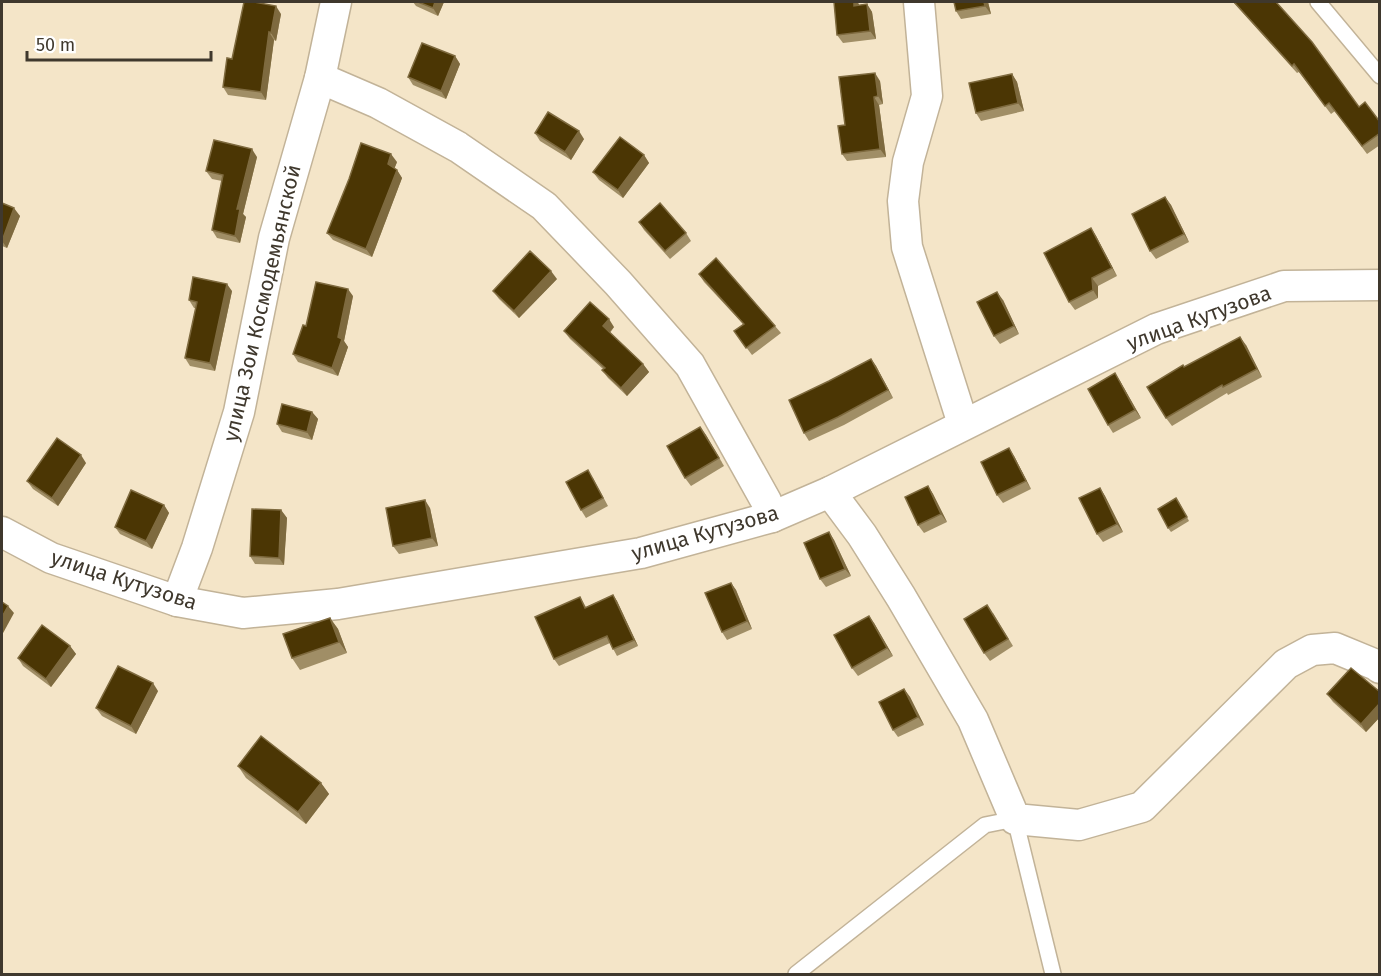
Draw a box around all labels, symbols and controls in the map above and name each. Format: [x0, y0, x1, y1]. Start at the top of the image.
scale bar [27, 24, 212, 62]
text: 50 m [36, 34, 75, 56]
street label: улица Зои Космодемьянской [217, 162, 307, 444]
street label: улица Кутузова [1123, 280, 1275, 356]
street label: улица Кутузова [628, 500, 782, 566]
street label: улица Кутузова [48, 544, 200, 616]

